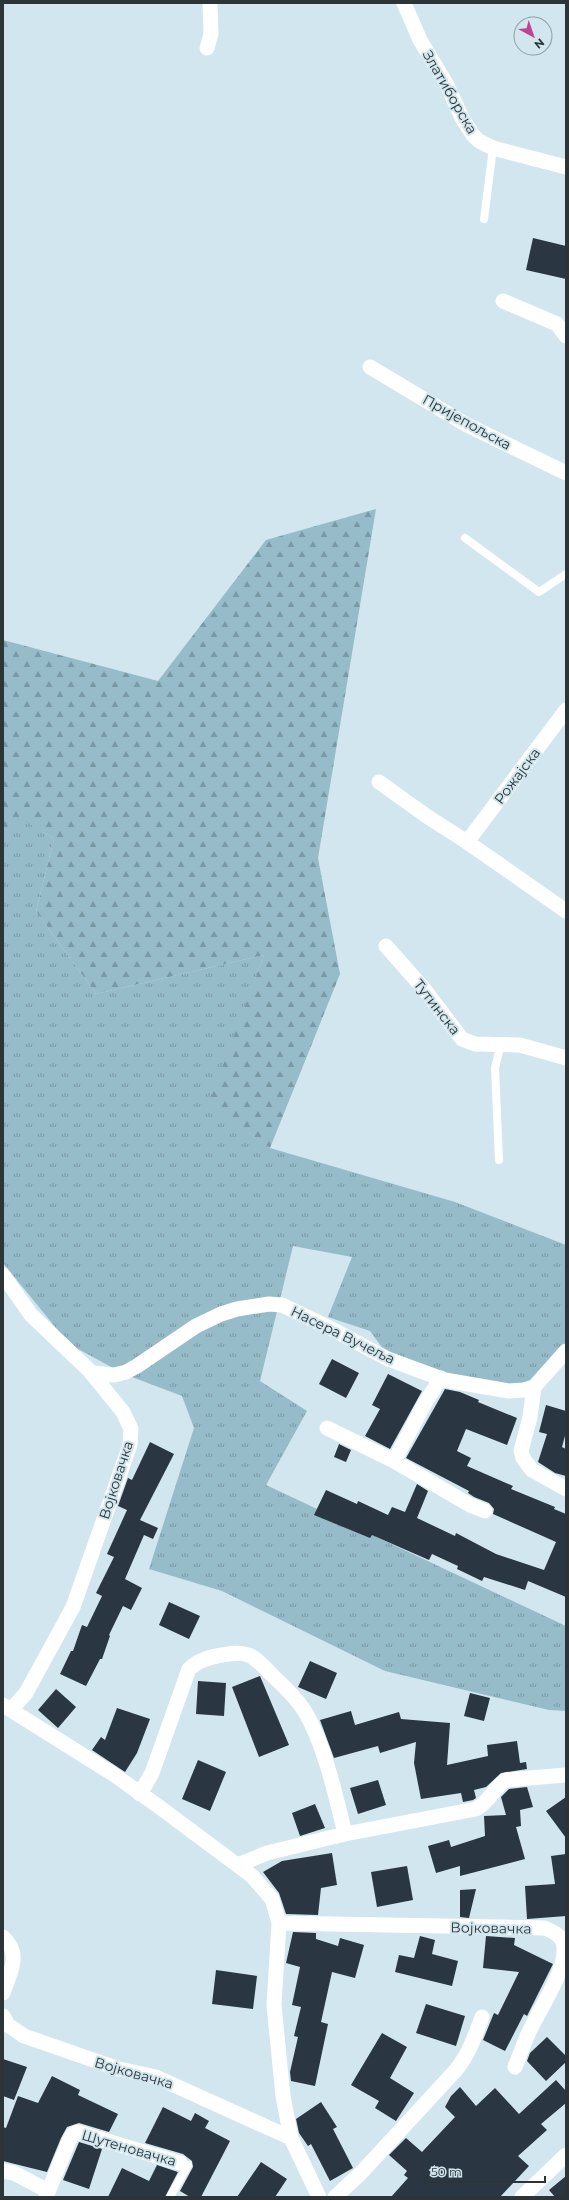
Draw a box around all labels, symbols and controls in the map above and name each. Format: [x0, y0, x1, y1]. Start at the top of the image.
north arrow [513, 16, 553, 56]
text: N [532, 35, 547, 52]
street label: Златиборска [419, 47, 481, 137]
street label: Пријепољска [420, 390, 514, 454]
street label: Рожајска [490, 744, 544, 808]
street label: Тутинска [410, 976, 464, 1038]
street label: Насера Вучеља [288, 1302, 398, 1368]
street label: Војковачка [95, 1439, 137, 1521]
street label: Војковачка [450, 1918, 532, 1938]
street label: Војковачка [92, 2053, 176, 2093]
street label: Шутеновачка [80, 2126, 178, 2170]
scale bar [425, 2158, 545, 2184]
text: 50 m [431, 2164, 462, 2179]

